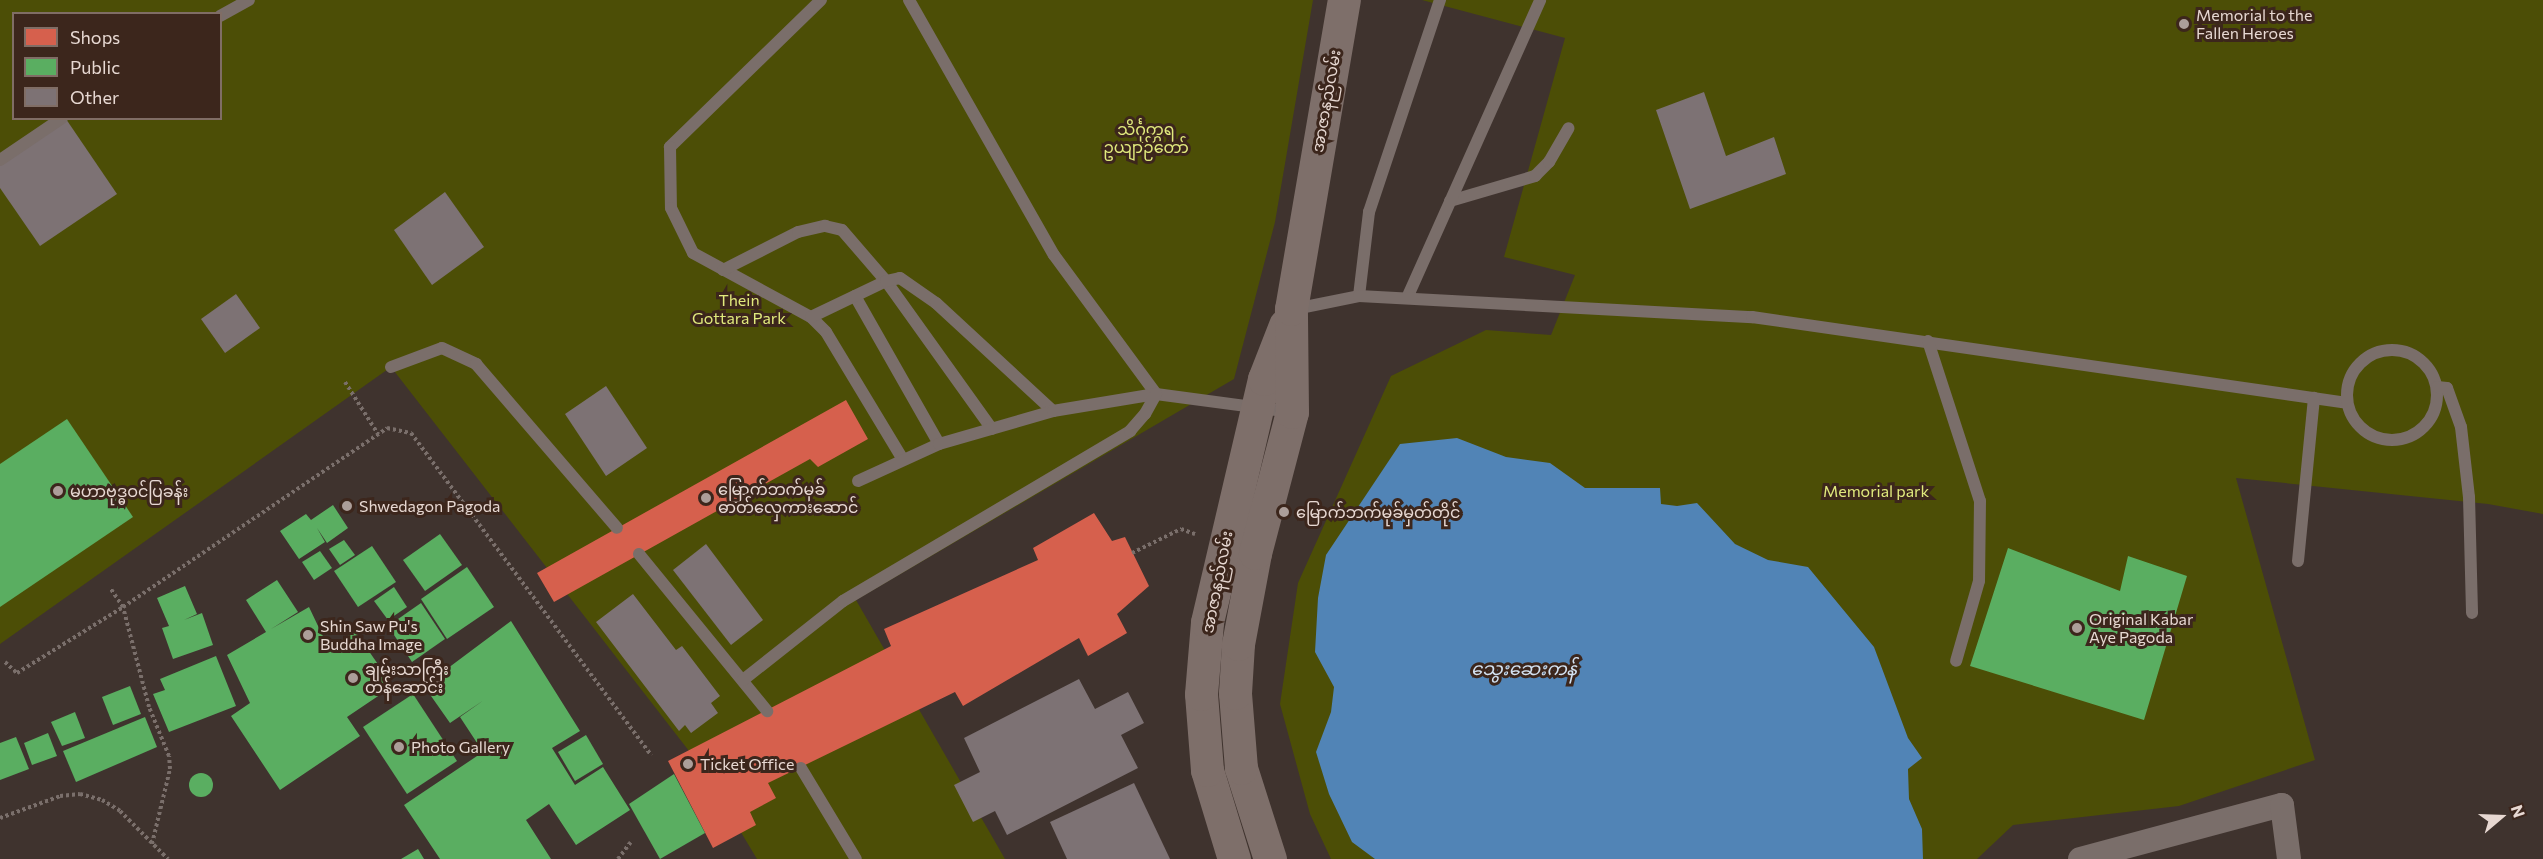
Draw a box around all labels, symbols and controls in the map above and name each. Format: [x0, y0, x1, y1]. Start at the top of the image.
place label: Memorial to the Fallen Heroes [2196, 5, 2312, 43]
legend [12, 12, 222, 120]
marker: Memorial to the Fallen Heroes [2177, 17, 2191, 31]
text: Shops [70, 26, 120, 48]
street label: အာဇာနည်လမ်း [1308, 48, 1344, 154]
text: Public [70, 56, 120, 78]
text: Other [70, 86, 119, 108]
park label: သိင်္ဂုတ္တရ ဥယျာဉ်တော် [1103, 119, 1189, 157]
park label: Thein Gottara Park [692, 290, 786, 328]
place label: မြောက်ဘက်မုခ် ဓာတ်လှေကားဆောင် [718, 479, 858, 517]
place label: မဟာဗုဒ္ဓဝင်ပြခန်း [70, 481, 188, 501]
park label: Memorial park [1823, 481, 1929, 501]
marker: မဟာဗုဒ္ဓဝင်ပြခန်း [51, 484, 65, 498]
marker: မြောက်ဘက်မုခ် ဓာတ်လှေကားဆောင် [699, 491, 713, 505]
place label: Shwedagon Pagoda [359, 496, 500, 516]
marker: Shwedagon Pagoda [340, 499, 354, 513]
place label: မြောက်ဘက်မုခ်မှတ်တိုင် [1296, 502, 1460, 522]
marker: မြောက်ဘက်မုခ်မှတ်တိုင် [1277, 505, 1291, 519]
street label: အာဇာနည်လမ်း [1198, 529, 1236, 635]
place label: Original Kabar Aye Pagoda [2089, 609, 2193, 647]
place label: Shin Saw Pu's Buddha Image [320, 616, 422, 654]
marker: Original Kabar Aye Pagoda [2070, 621, 2084, 635]
marker: Shin Saw Pu's Buddha Image [301, 628, 315, 642]
water label: သွေးဆေးကန် [1471, 657, 1577, 679]
place label: ချမ်းသာကြီး တန်ဆောင်း [365, 659, 449, 697]
marker: ချမ်းသာကြီး တန်ဆောင်း [346, 671, 360, 685]
place label: Photo Gallery [411, 737, 510, 757]
marker: Photo Gallery [392, 740, 406, 754]
place label: Ticket Office [700, 754, 794, 774]
marker: Ticket Office [681, 757, 695, 771]
north arrow [2471, 787, 2531, 847]
text: N [2508, 802, 2529, 820]

